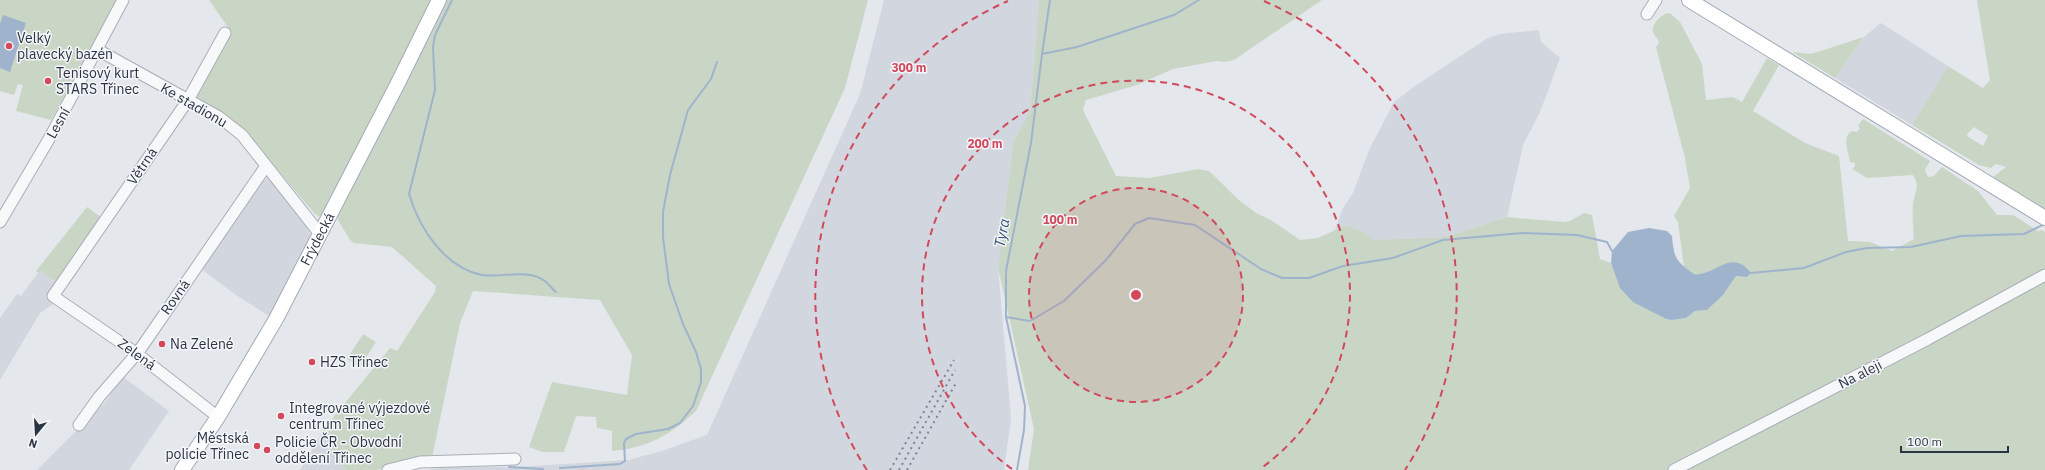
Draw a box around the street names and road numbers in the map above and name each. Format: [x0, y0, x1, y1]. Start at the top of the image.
street label: Ke stadionu [157, 79, 231, 131]
street label: Lesní [42, 104, 74, 142]
street label: Větrná [123, 143, 161, 188]
street label: Frýdecká [296, 209, 339, 269]
street label: Rovná [157, 276, 194, 318]
street label: Zelená [114, 334, 160, 374]
street label: Na aleji [1835, 355, 1885, 393]

